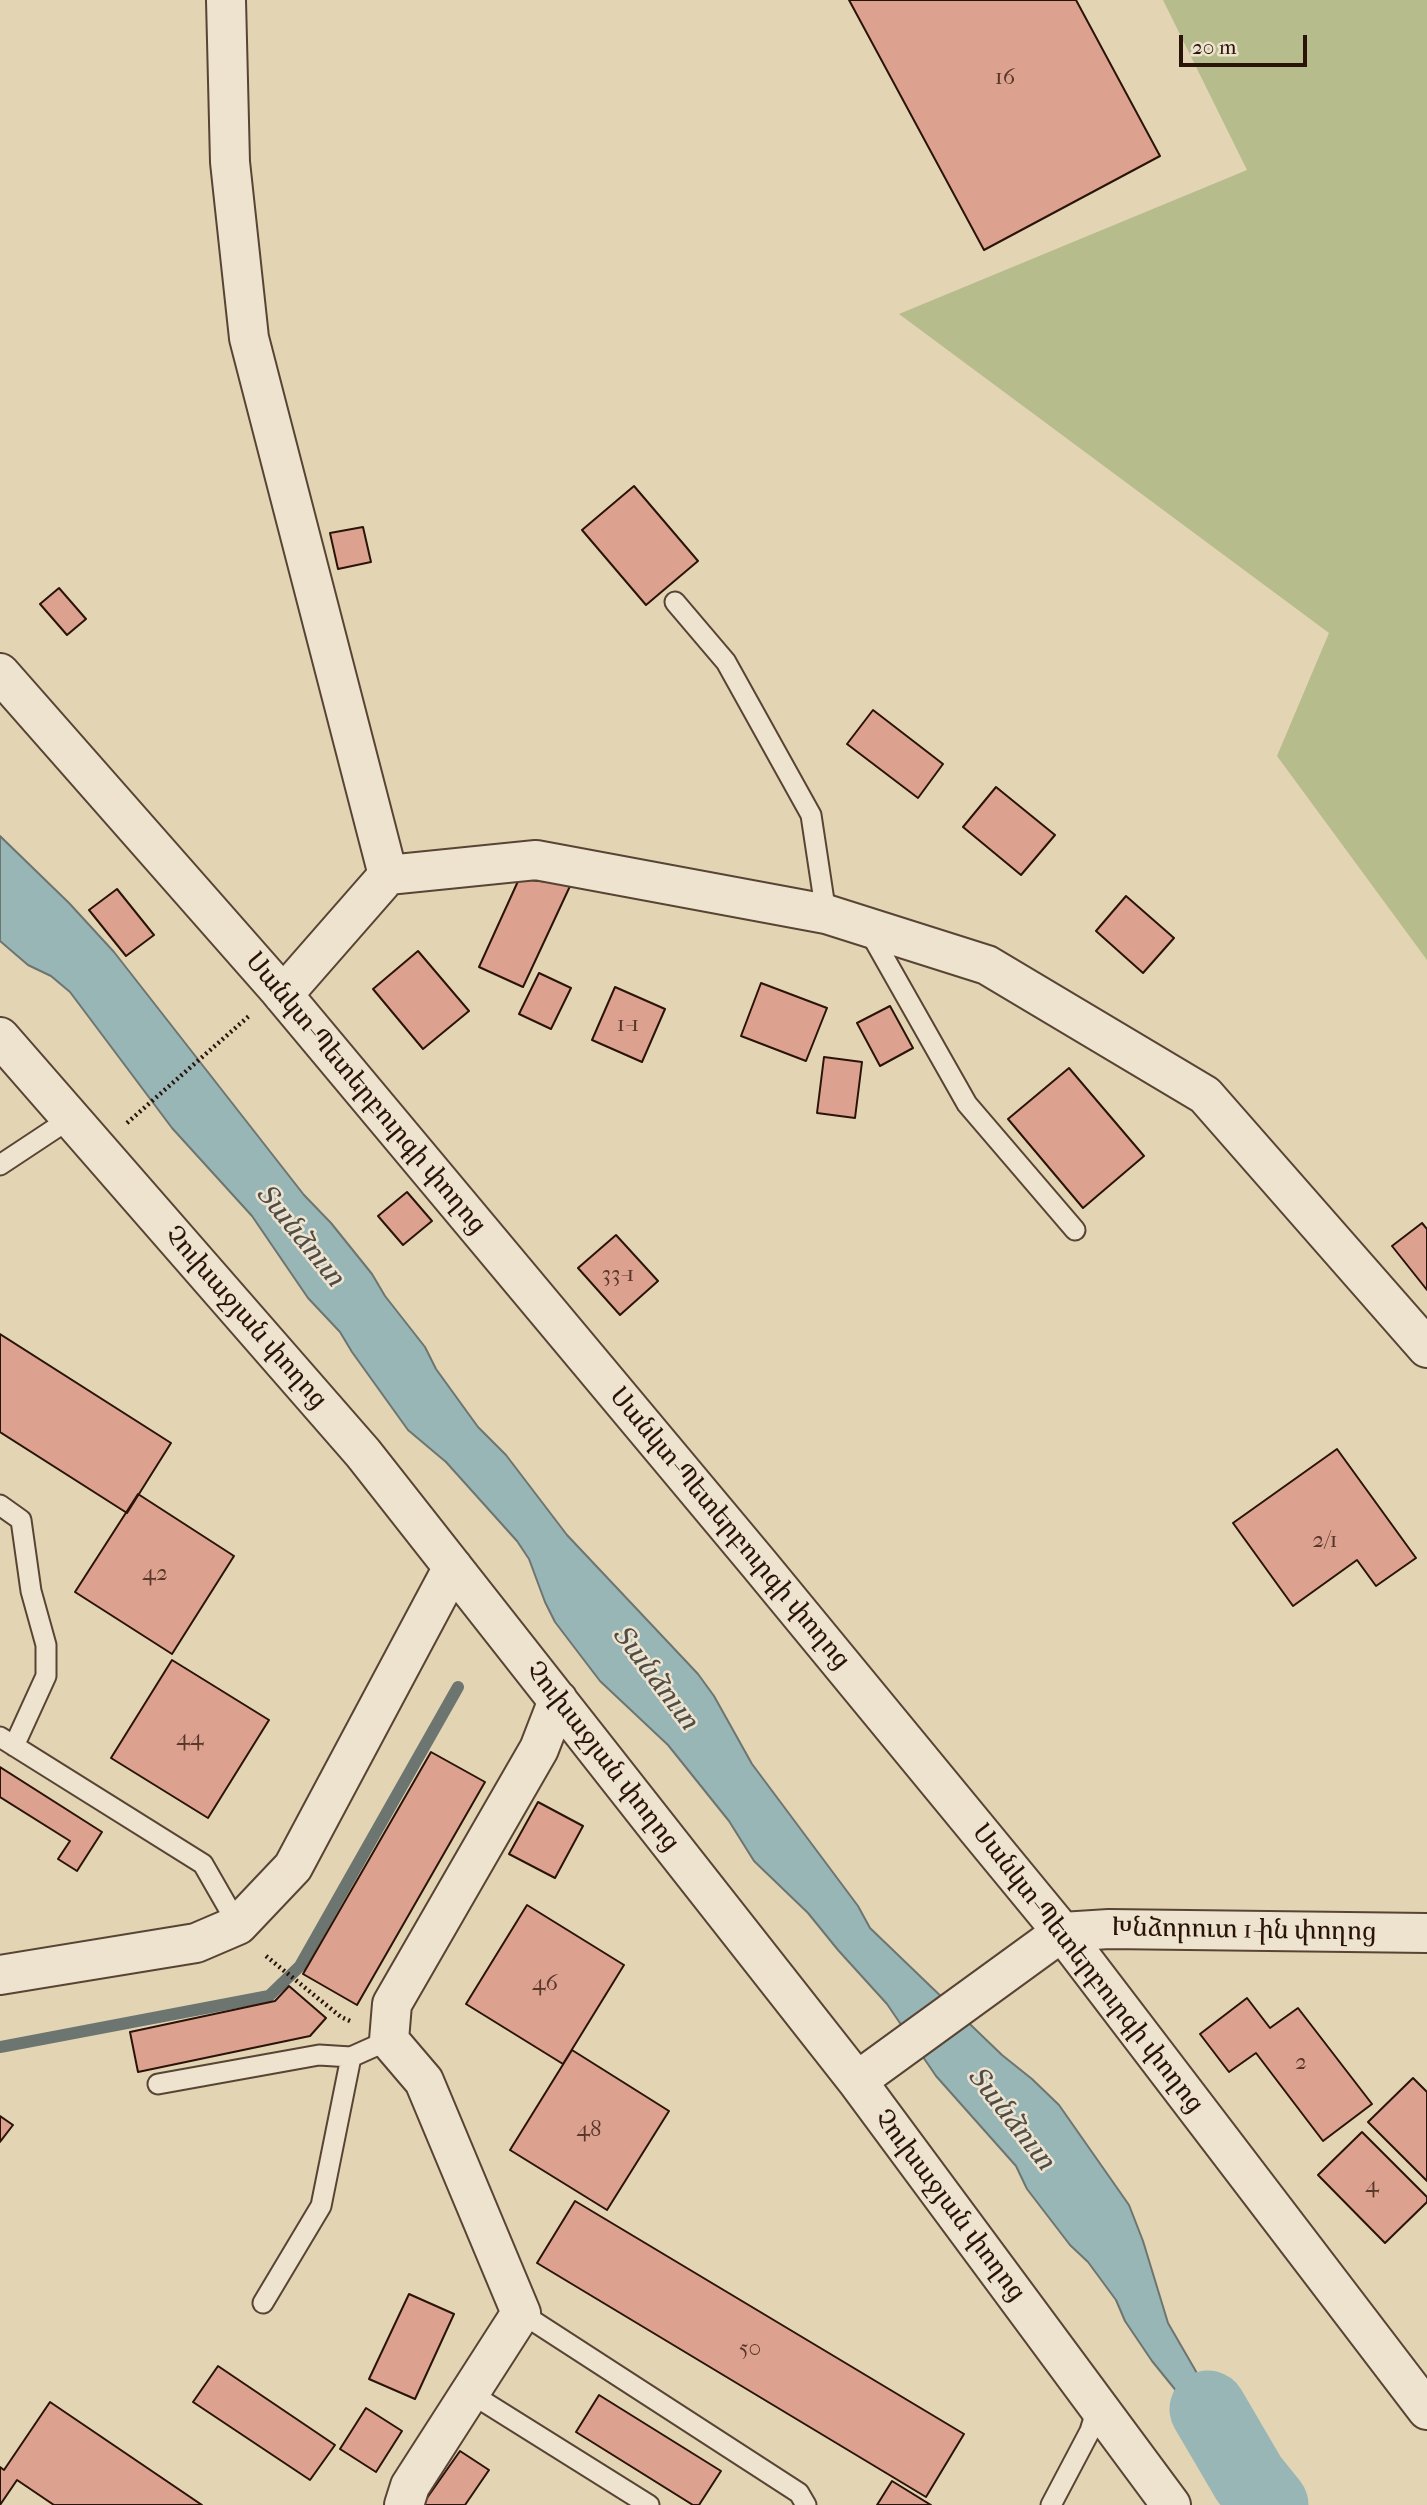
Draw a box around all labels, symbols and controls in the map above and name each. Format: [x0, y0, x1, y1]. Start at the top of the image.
scale bar [1182, 21, 1310, 65]
text: 20 m [1192, 35, 1236, 59]
house number: 16 [995, 64, 1015, 92]
street label: Սանկտ-Պետերբուրգի փողոց [238, 947, 492, 1241]
house number: 1-1 [617, 1011, 639, 1039]
water label: Տանձուտ [248, 1178, 350, 1294]
street label: Չուխաջյան փողոց [157, 1220, 333, 1416]
house number: 33-1 [601, 1261, 635, 1289]
street label: Սանկտ-Պետերբուրգի փողոց [602, 1382, 856, 1676]
house number: 2/1 [1312, 1527, 1338, 1555]
house number: 42 [142, 1560, 168, 1588]
water label: Տանձուտ [604, 1619, 704, 1737]
street label: Չուխաջյան փողոց [518, 1656, 686, 1858]
house number: 44 [176, 1725, 204, 1753]
street label: Սանկտ-Պետերբուրգի փողոց [964, 1818, 1210, 2120]
street label: Խնձորուտ 1-ին փողոց [1111, 1913, 1377, 1949]
house number: 46 [532, 1970, 558, 1998]
house number: 2 [1295, 2049, 1307, 2077]
water label: Տանձուտ [959, 2061, 1061, 2177]
street label: Չուխաջյան փողոց [867, 2104, 1031, 2308]
house number: 48 [576, 2116, 602, 2144]
house number: 4 [1365, 2172, 1379, 2200]
house number: 50 [739, 2335, 761, 2363]

